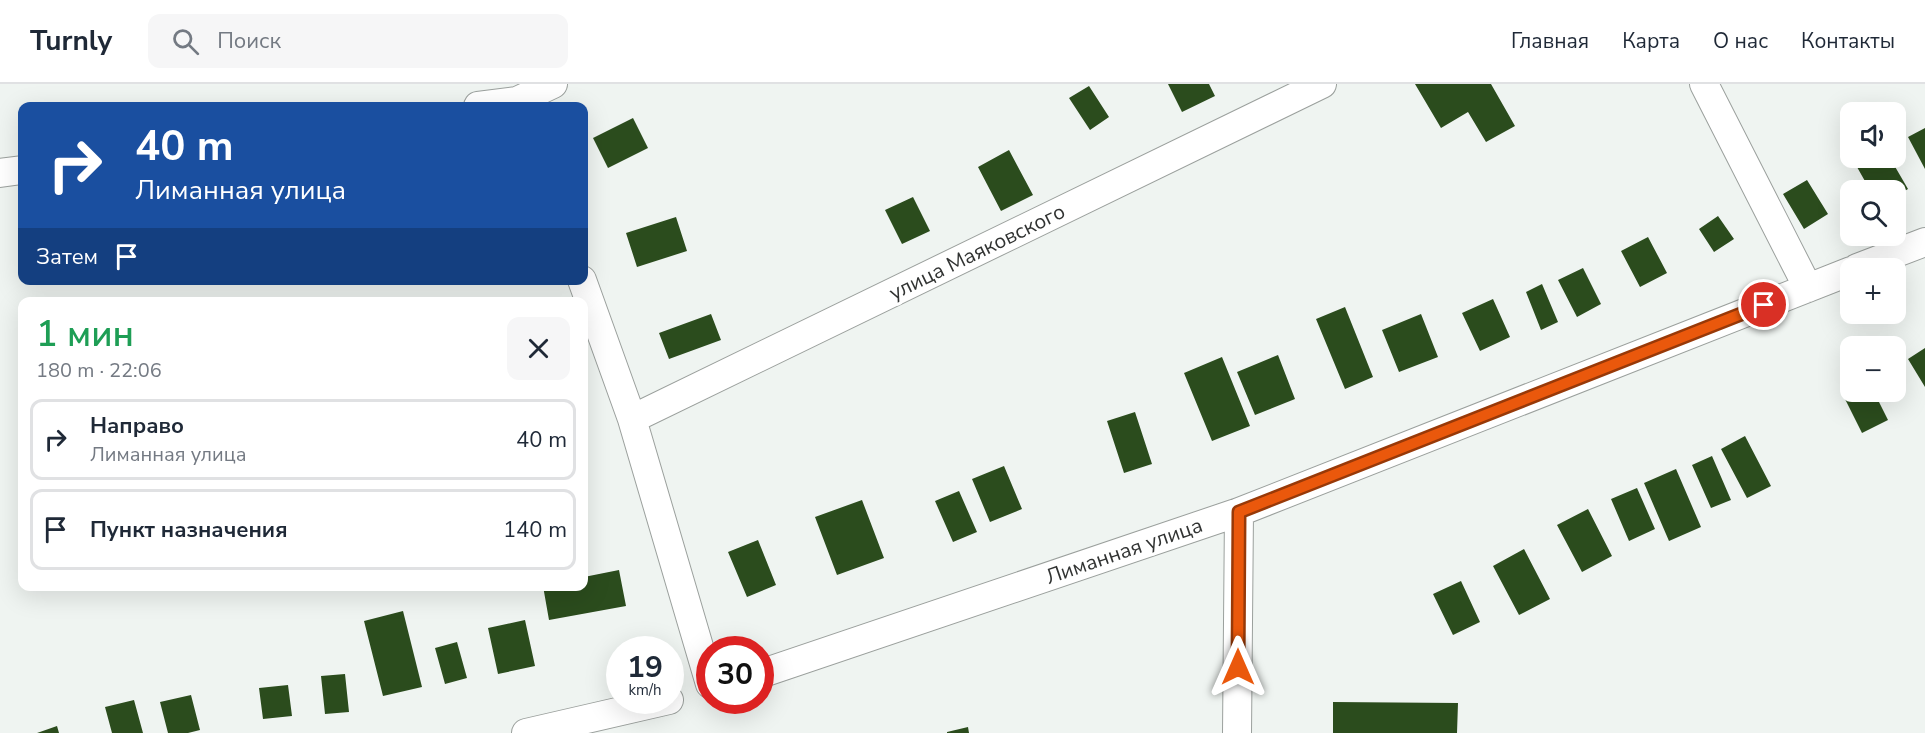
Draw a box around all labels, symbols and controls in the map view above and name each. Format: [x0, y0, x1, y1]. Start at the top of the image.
search box [148, 14, 568, 68]
text: Turnly [30, 22, 112, 60]
icon: search [169, 25, 202, 58]
text: Поиск [217, 26, 281, 56]
text: Главная [1511, 27, 1589, 55]
text: Карта [1622, 27, 1680, 55]
text: О нас [1713, 27, 1768, 55]
text: Контакты [1801, 27, 1895, 55]
map controls [1840, 102, 1906, 402]
button: sound [1840, 102, 1906, 168]
text: 40 m [135, 118, 234, 175]
icon: right [36, 126, 114, 204]
text: Лиманная улица [135, 172, 346, 209]
button: search [1840, 180, 1906, 246]
street label: улица Маяковского [884, 197, 1070, 307]
icon: arrive [110, 240, 143, 273]
text: Затем [36, 242, 98, 272]
button: + [1840, 258, 1906, 324]
pin [1738, 279, 1789, 330]
icon: arrive [1747, 288, 1780, 321]
text: 1 мин [36, 310, 134, 359]
button: close [507, 317, 570, 380]
button: − [1840, 336, 1906, 402]
text: 180 m · 22:06 [36, 357, 162, 384]
text: Направо [90, 411, 184, 441]
icon: right [39, 423, 72, 456]
text: 40 m [516, 425, 567, 455]
text: Лиманная улица [90, 441, 246, 468]
street label: Лиманная улица [1042, 511, 1206, 591]
icon: arrive [39, 513, 72, 546]
text: Пункт назначения [90, 515, 288, 545]
text: 140 m [503, 515, 567, 545]
position arrow [1206, 635, 1270, 699]
speed limit sign: 30 [696, 636, 774, 714]
text: 19 [627, 647, 663, 688]
text: km/h [628, 680, 662, 700]

